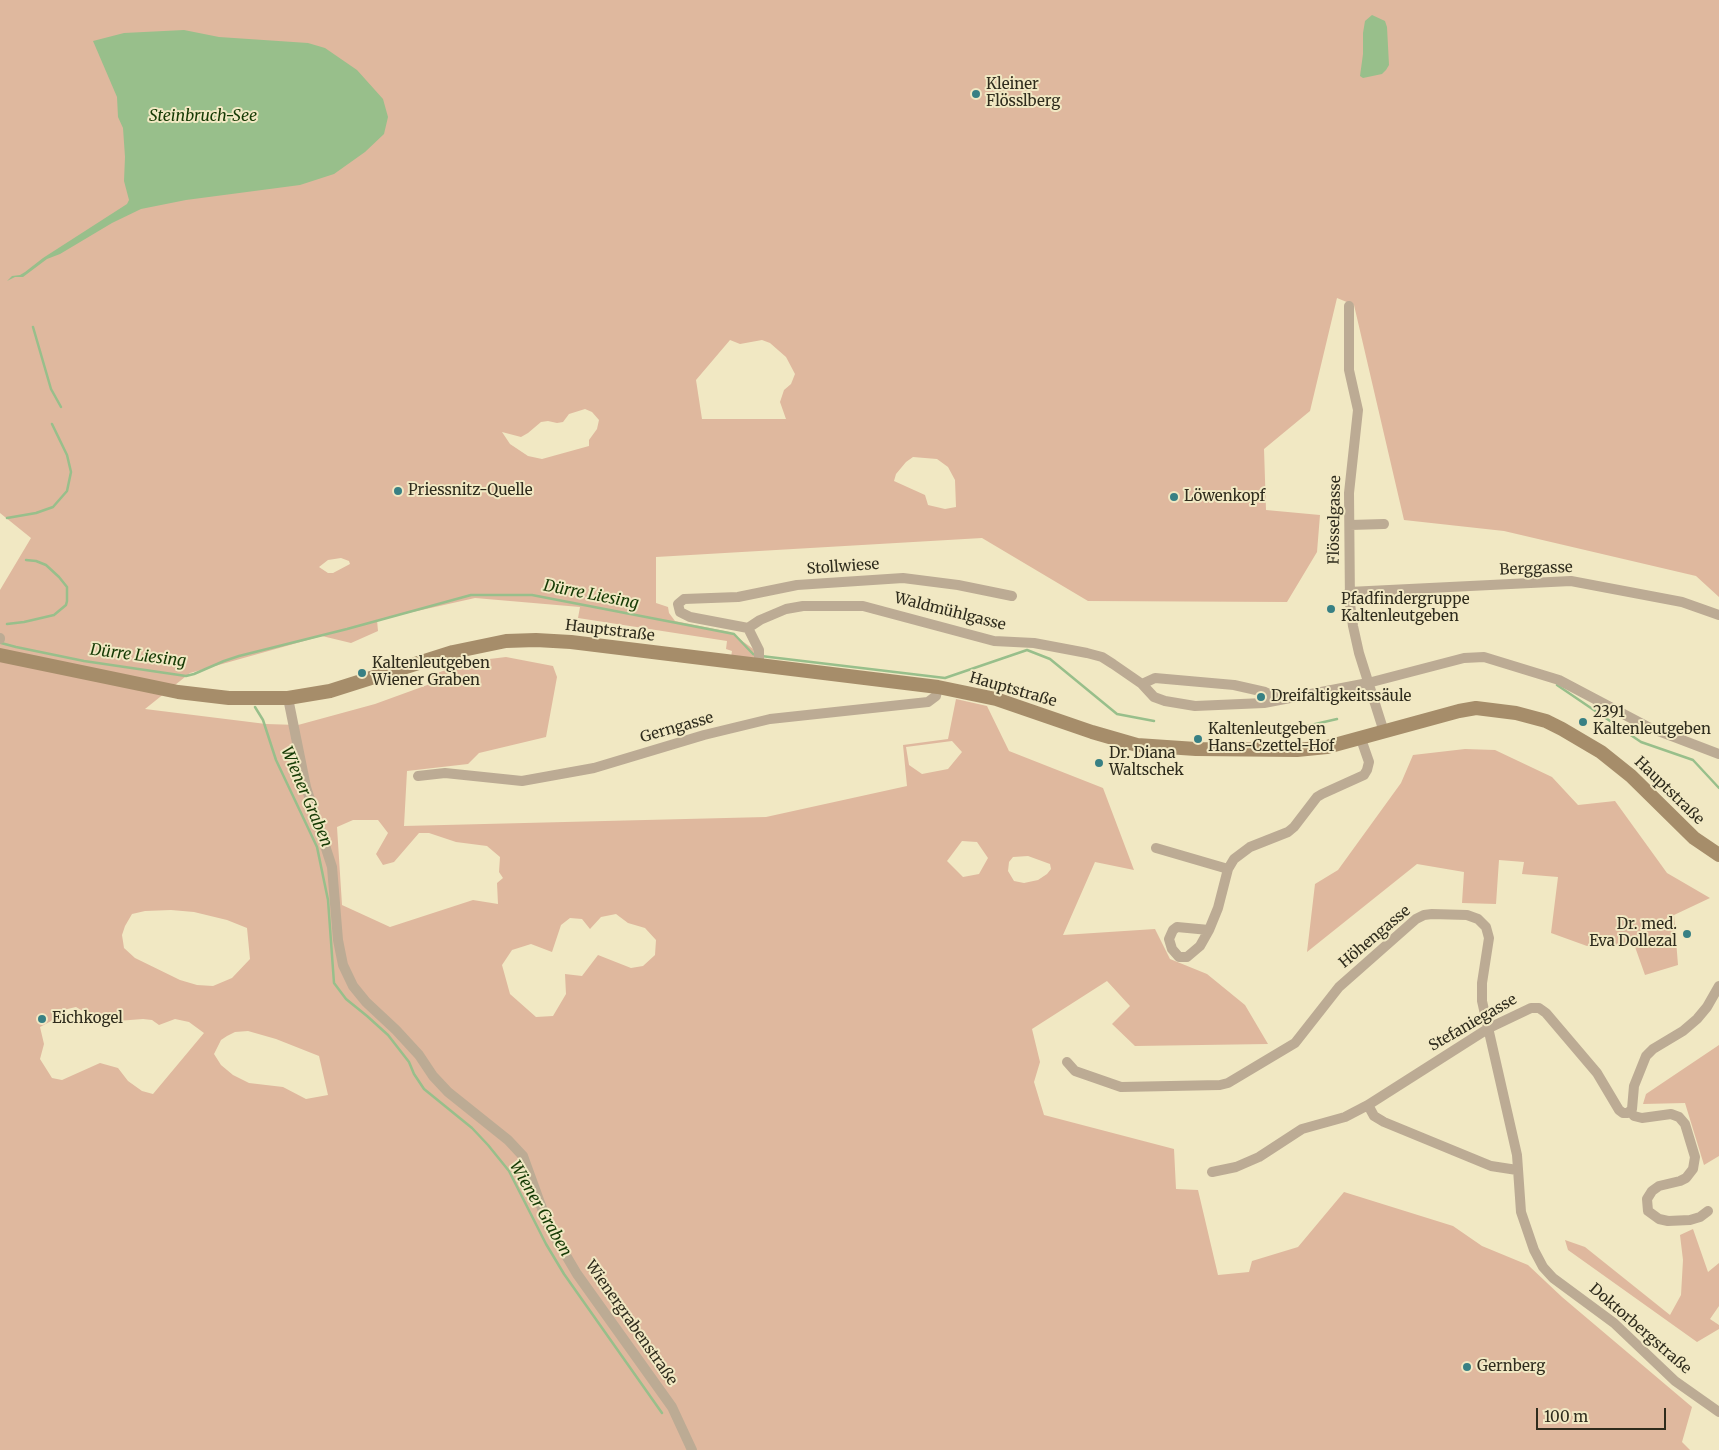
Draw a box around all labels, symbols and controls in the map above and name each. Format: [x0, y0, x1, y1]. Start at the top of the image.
place label: Kleiner Flösslberg [986, 76, 1060, 111]
marker: Kleiner Flösslberg [970, 88, 982, 100]
water label: Steinbruch-See [149, 106, 257, 126]
street label: Flösselgasse [1325, 475, 1345, 565]
place label: Priessnitz-Quelle [408, 482, 532, 500]
marker: Priessnitz-Quelle [392, 485, 404, 497]
place label: Löwenkopf [1184, 488, 1265, 506]
marker: Löwenkopf [1168, 491, 1180, 503]
street label: Stollwiese [806, 555, 880, 579]
street label: Berggasse [1499, 559, 1573, 579]
water label: Dürre Liesing [542, 576, 640, 614]
street label: Waldmühlgasse [892, 589, 1008, 635]
place label: Pfadfindergruppe Kaltenleutgeben [1341, 591, 1470, 626]
marker: Pfadfindergruppe Kaltenleutgeben [1325, 603, 1337, 615]
street label: Hauptstraße [564, 617, 656, 645]
water label: Dürre Liesing [89, 641, 187, 671]
place label: Kaltenleutgeben Wiener Graben [372, 655, 490, 690]
marker: Kaltenleutgeben Wiener Graben [356, 667, 368, 679]
street label: Hauptstraße [967, 669, 1059, 711]
place label: Dreifaltigkeitssäule [1271, 688, 1411, 706]
marker: Dreifaltigkeitssäule [1255, 691, 1267, 703]
place label: 2391 Kaltenleutgeben [1593, 704, 1711, 739]
street label: Gerngasse [638, 709, 716, 747]
marker: 2391 Kaltenleutgeben [1577, 716, 1589, 728]
place label: Kaltenleutgeben Hans-Czettel-Hof [1208, 721, 1335, 756]
marker: Kaltenleutgeben Hans-Czettel-Hof [1192, 733, 1204, 745]
water label: Wiener Graben [276, 744, 336, 850]
place label: Dr. Diana Waltschek [1109, 745, 1184, 780]
street label: Hauptstraße [1630, 753, 1708, 829]
marker: Dr. Diana Waltschek [1093, 757, 1105, 769]
street label: Höhengasse [1336, 902, 1414, 972]
place label: Dr. med. Eva Dollezal [1589, 916, 1677, 951]
marker: Dr. med. Eva Dollezal [1681, 928, 1693, 940]
street label: Stefaniegasse [1426, 991, 1520, 1055]
place label: Eichkogel [52, 1010, 123, 1028]
marker: Eichkogel [36, 1013, 48, 1025]
water label: Wiener Graben [505, 1158, 575, 1260]
street label: Wienergrabenstraße [581, 1257, 681, 1389]
street label: Doktorbergstraße [1585, 1280, 1695, 1378]
place label: Gernberg [1477, 1358, 1545, 1376]
marker: Gernberg [1461, 1361, 1473, 1373]
scale bar [1539, 1398, 1669, 1430]
text: 100 m [1544, 1407, 1588, 1426]

